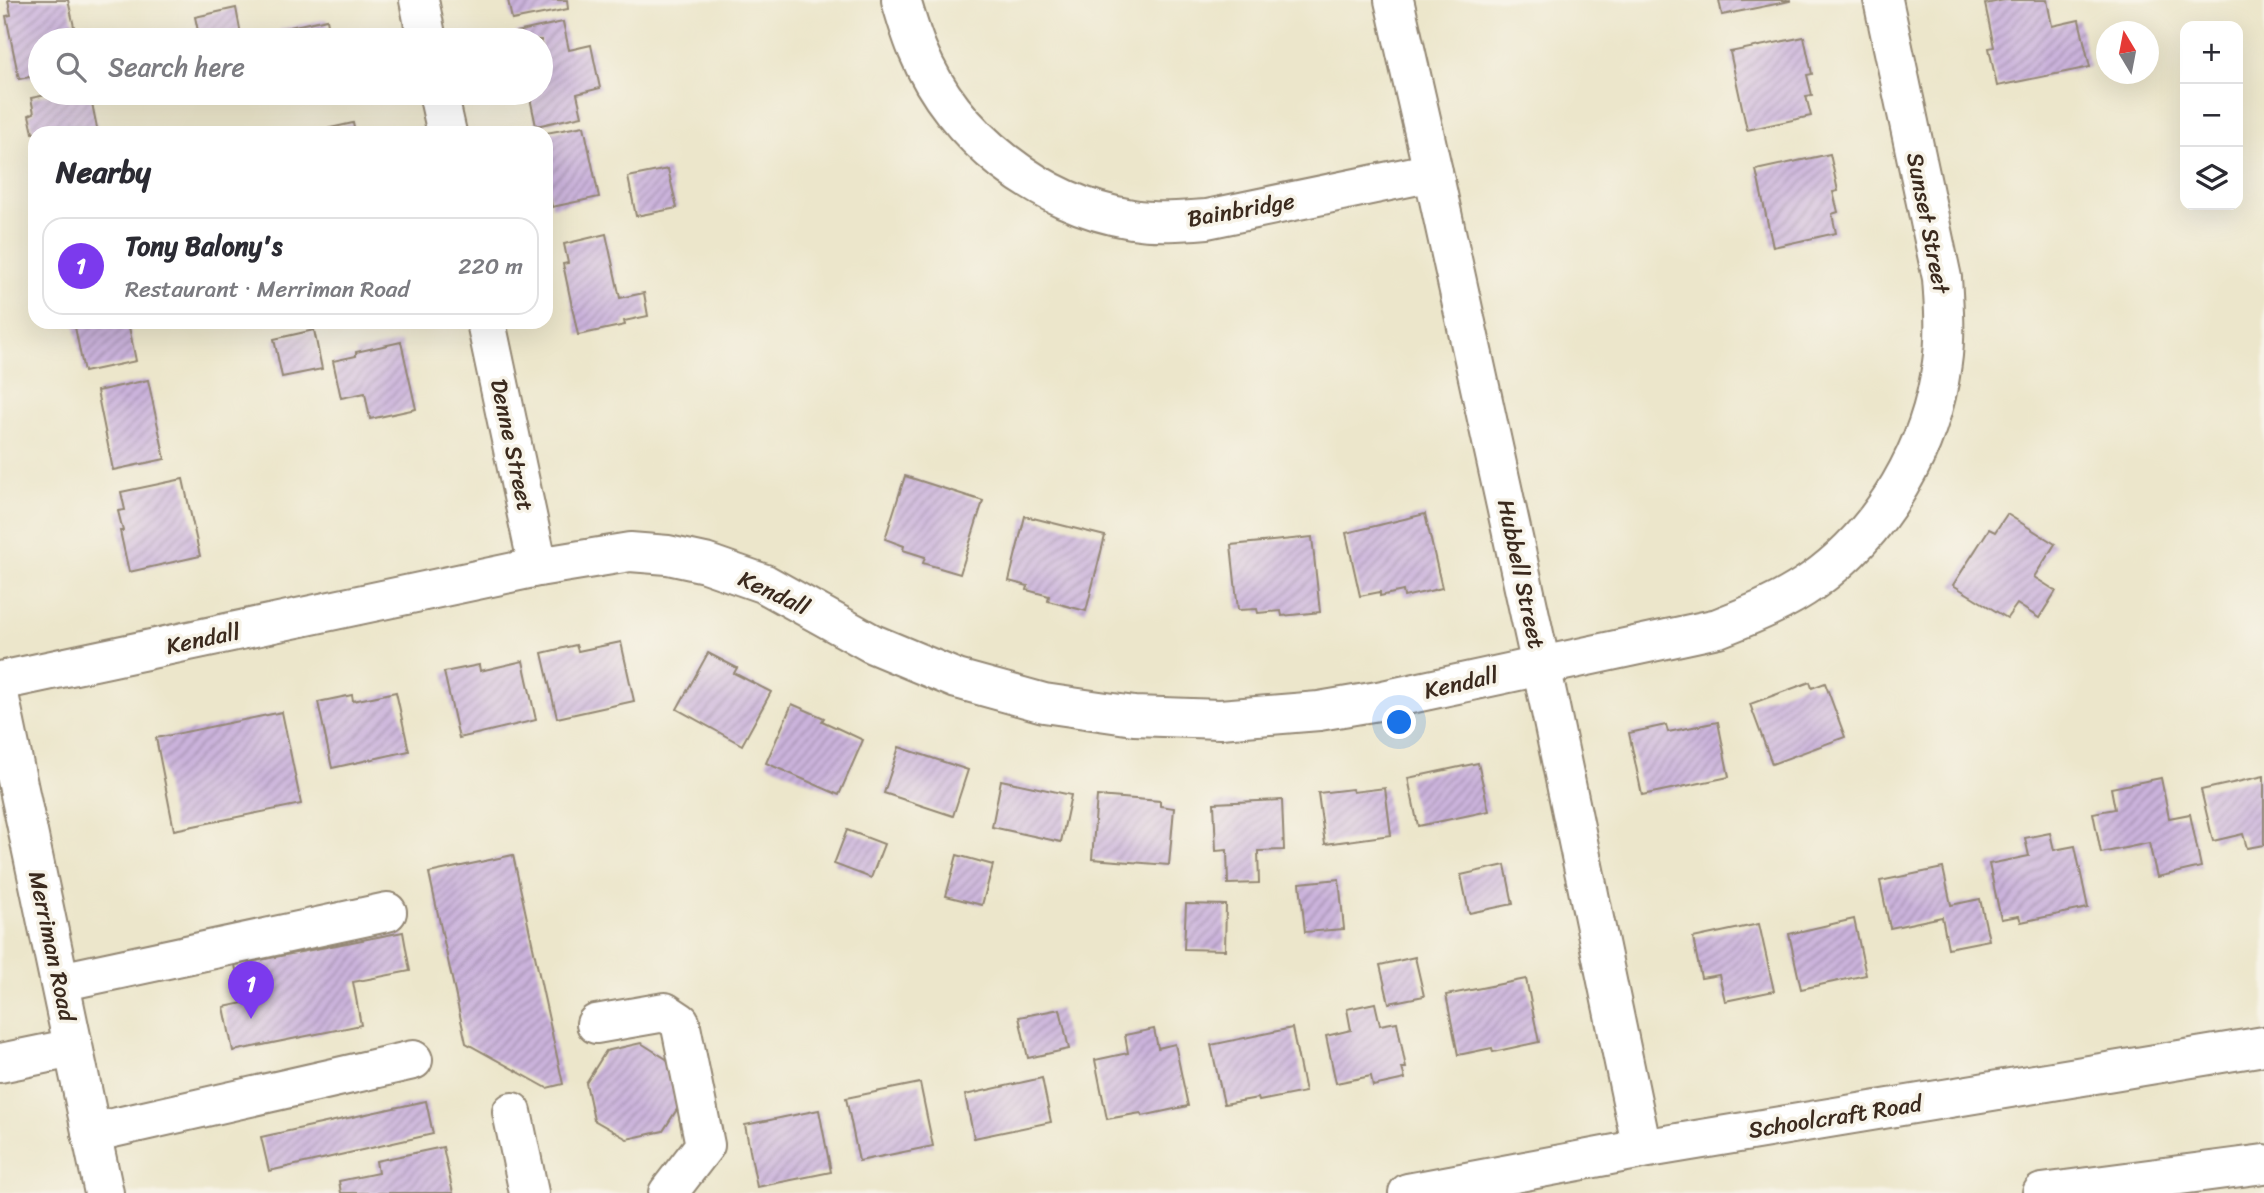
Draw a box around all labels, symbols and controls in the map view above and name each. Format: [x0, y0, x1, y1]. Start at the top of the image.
north arrow [2096, 21, 2159, 84]
map controls [2180, 21, 2243, 210]
button: + [2180, 21, 2243, 84]
search box [28, 28, 553, 105]
text: Search here [108, 44, 245, 90]
icon: search [52, 48, 90, 86]
button: − [2180, 84, 2243, 147]
text: Nearby [56, 145, 151, 199]
button: layers [2180, 147, 2243, 210]
street label: Sunset Street [1894, 149, 1962, 299]
street label: Bainbridge [1184, 180, 1298, 240]
text: Tony Balony's [125, 223, 283, 269]
text: 1 [76, 246, 86, 287]
text: 220 m [458, 246, 523, 287]
text: Restaurant · Merriman Road [125, 269, 410, 310]
street label: Denne Street [478, 375, 546, 515]
street label: Hubbell Street [1485, 495, 1557, 653]
street label: Kendall [731, 559, 817, 628]
street label: Kendall [162, 611, 244, 667]
street label: Kendall [1420, 654, 1503, 711]
your location [1382, 705, 1416, 739]
street label: Merriman Road [16, 867, 88, 1027]
pin: 1 [228, 961, 274, 1019]
street label: Schoolcraft Road [1745, 1083, 1926, 1151]

